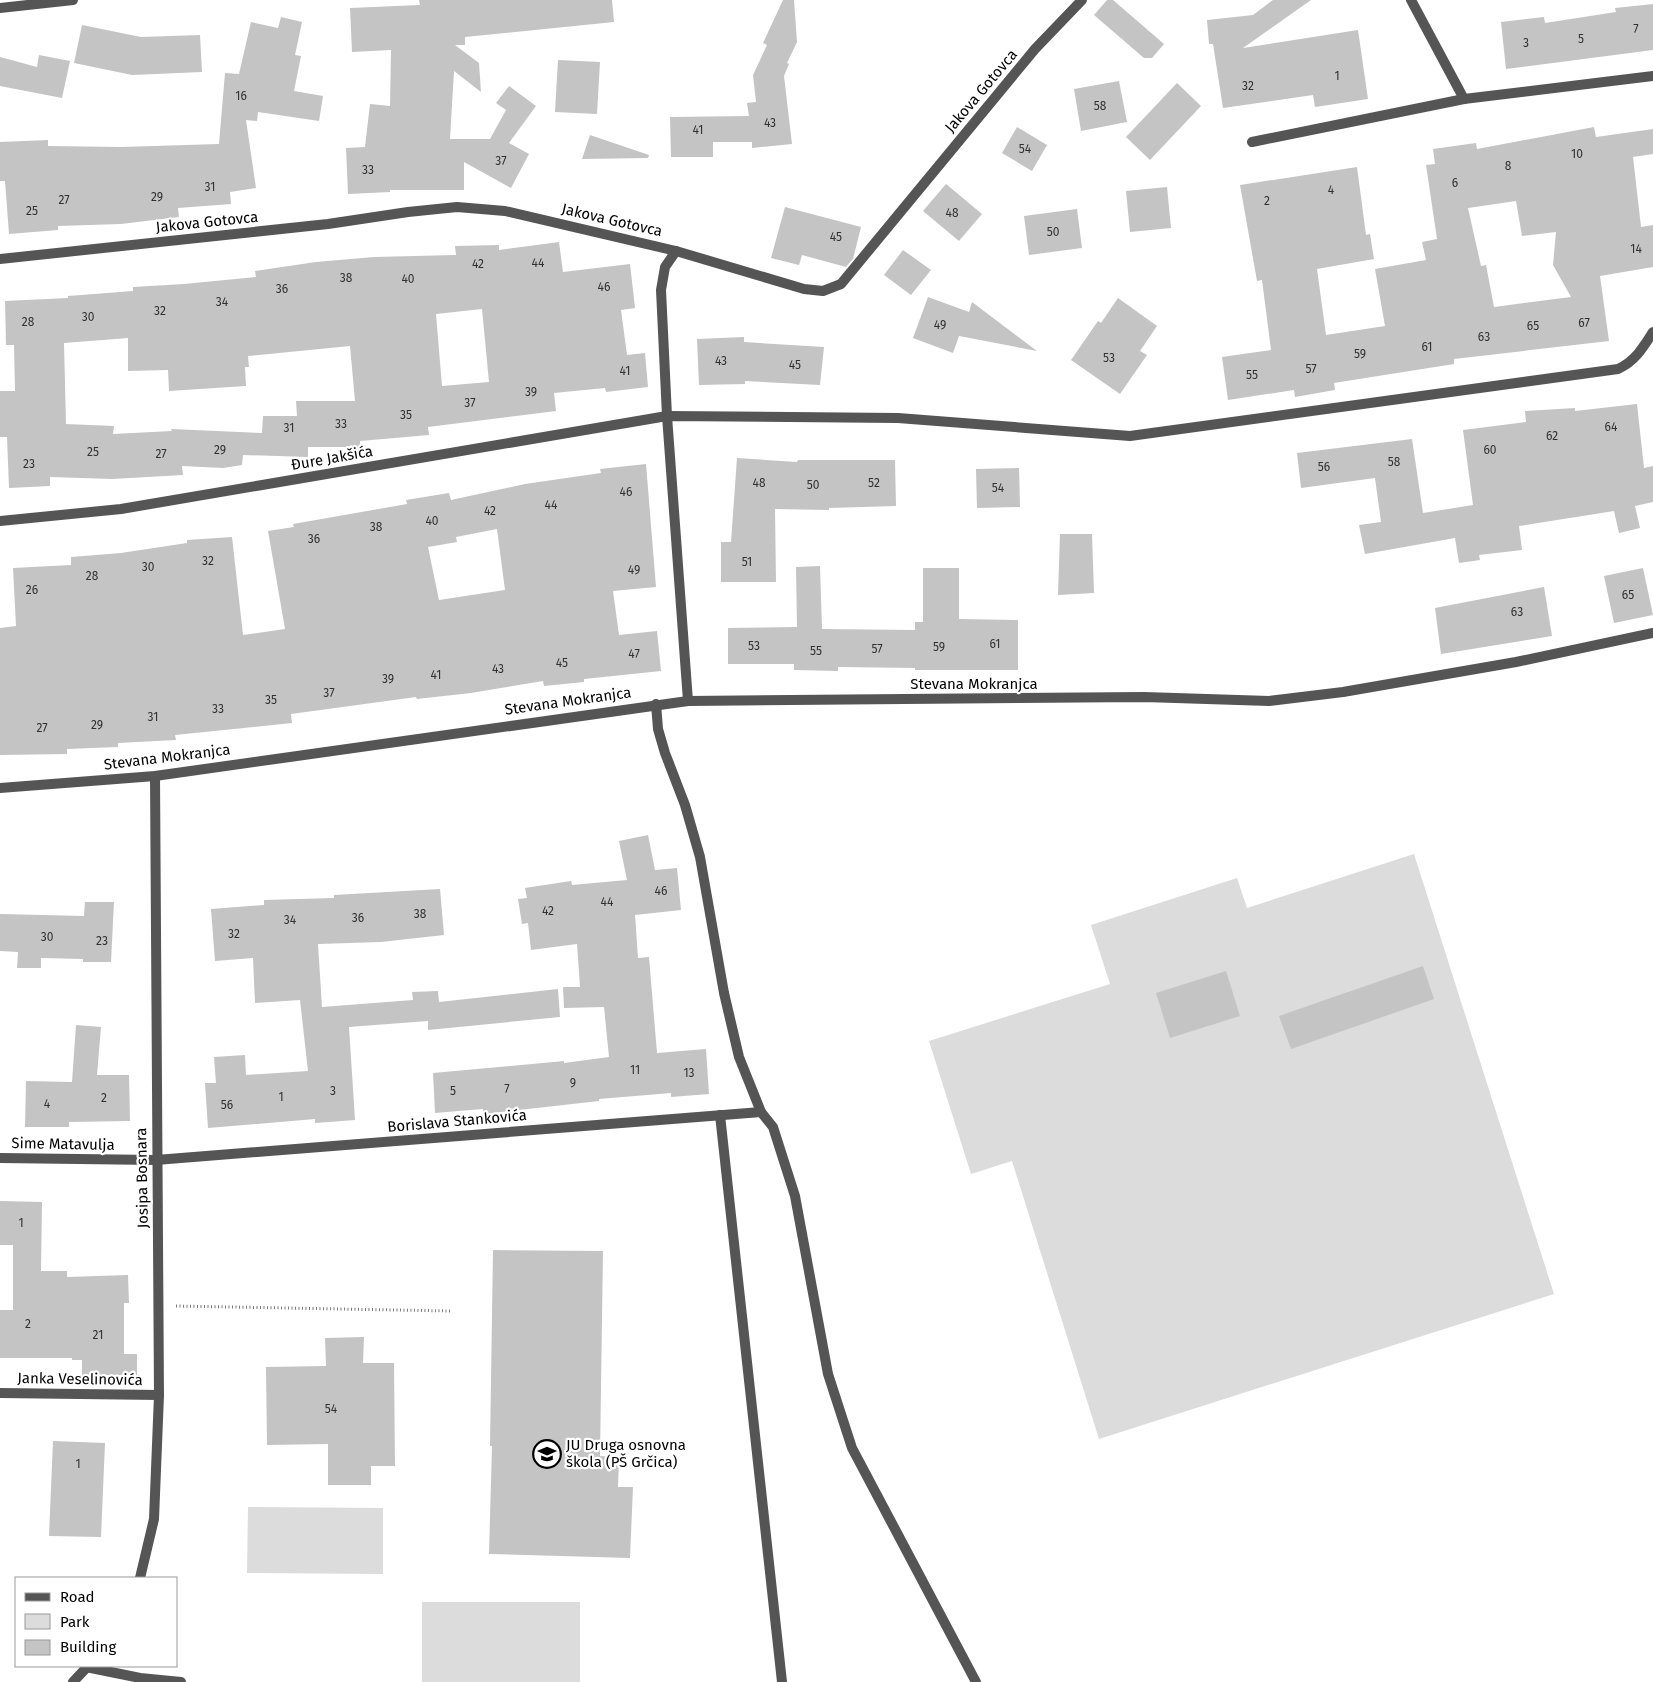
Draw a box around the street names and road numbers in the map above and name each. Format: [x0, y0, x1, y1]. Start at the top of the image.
street label: Jakova Gotovca [941, 46, 1021, 136]
street label: Jakova Gotovca [560, 200, 664, 240]
street label: Jakova Gotovca [155, 208, 259, 236]
street label: Đure Jakšića [290, 442, 374, 474]
street label: Stevana Mokranjca [910, 675, 1038, 693]
street label: Stevana Mokranjca [504, 683, 632, 719]
street label: Stevana Mokranjca [103, 740, 231, 774]
street label: Borislava Stankovića [387, 1106, 527, 1136]
street label: Josipa Bosnara [132, 1127, 152, 1229]
street label: Sime Matavulja [11, 1134, 115, 1154]
street label: Janka Veselinovića [17, 1369, 143, 1389]

